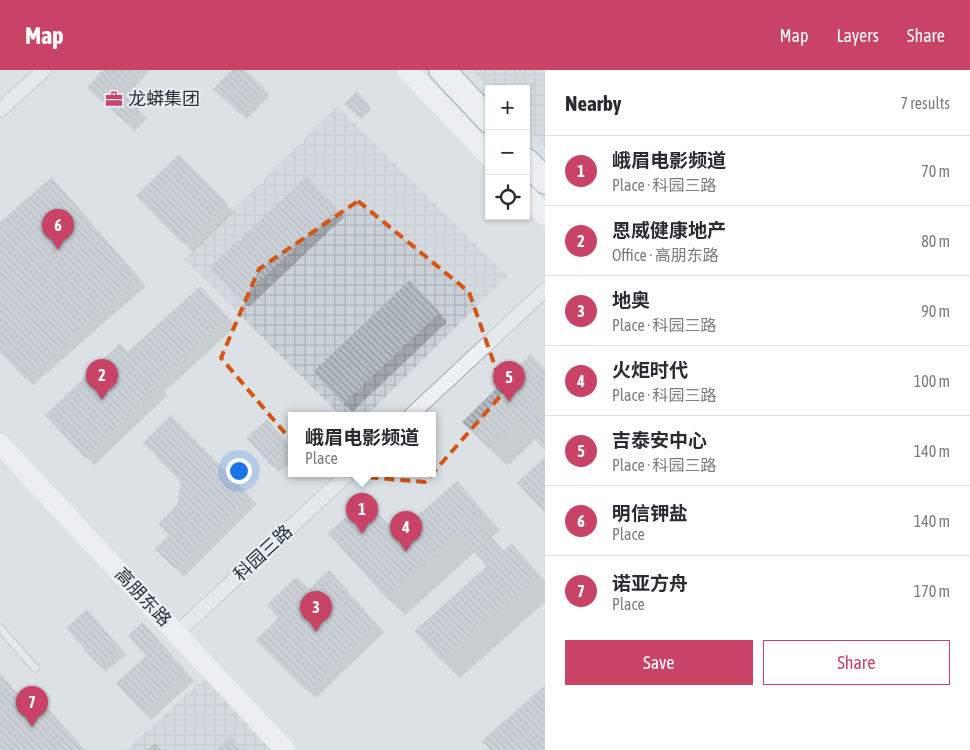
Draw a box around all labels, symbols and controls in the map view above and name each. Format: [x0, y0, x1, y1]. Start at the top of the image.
text: Map [25, 22, 64, 49]
text: Map [779, 25, 808, 46]
text: Layers [836, 25, 879, 46]
text: Share [907, 25, 945, 46]
map controls [485, 85, 530, 220]
button: + [485, 85, 530, 130]
place label: 龙蟒集团 [128, 88, 200, 109]
office icon: 龙蟒集团 [104, 89, 124, 109]
text: Nearby [565, 91, 621, 115]
text: 7 results [900, 94, 950, 112]
button: − [485, 130, 530, 175]
text: 峨眉电影频道 [612, 149, 726, 171]
text: 1 [577, 162, 585, 180]
text: 70 m [921, 162, 950, 180]
button: locate [485, 175, 530, 220]
text: Place · 科园三路 [612, 176, 717, 194]
pin: 6 [42, 209, 74, 250]
text: 恩威健康地产 [612, 219, 726, 241]
text: 2 [577, 232, 585, 250]
text: 80 m [921, 232, 950, 250]
text: Office · 高朋东路 [612, 246, 719, 264]
text: 地奥 [612, 289, 650, 311]
text: 3 [577, 302, 585, 320]
text: 90 m [921, 302, 950, 320]
text: Place · 科园三路 [612, 316, 717, 334]
pin: 2 [86, 359, 118, 400]
text: 火炬时代 [612, 359, 688, 381]
pin: 5 [493, 361, 525, 402]
text: 4 [577, 372, 585, 390]
text: 100 m [914, 372, 950, 390]
text: Place · 科园三路 [612, 386, 717, 404]
popup [288, 412, 436, 477]
text: 峨眉电影频道 [305, 426, 419, 448]
text: 吉泰安中心 [612, 429, 707, 451]
text: 5 [577, 442, 585, 460]
text: 140 m [914, 442, 950, 460]
text: Place [305, 449, 338, 467]
text: Place · 科园三路 [612, 456, 717, 474]
your location [226, 458, 252, 484]
pin: 1 [346, 493, 378, 534]
text: 明信钾盐 [612, 502, 688, 524]
pin: 4 [390, 511, 422, 552]
text: 6 [577, 512, 585, 530]
text: 140 m [914, 512, 950, 530]
street label: 科园三路 [229, 520, 296, 585]
text: Place [612, 525, 645, 543]
street label: 高朋东路 [111, 563, 176, 630]
text: 诺亚方舟 [612, 572, 688, 594]
text: 7 [577, 582, 585, 600]
text: 170 m [914, 582, 950, 600]
pin: 3 [300, 591, 332, 632]
text: Place [612, 595, 645, 613]
button: Save [565, 640, 753, 685]
button: Share [763, 640, 950, 685]
pin: 7 [16, 686, 48, 727]

